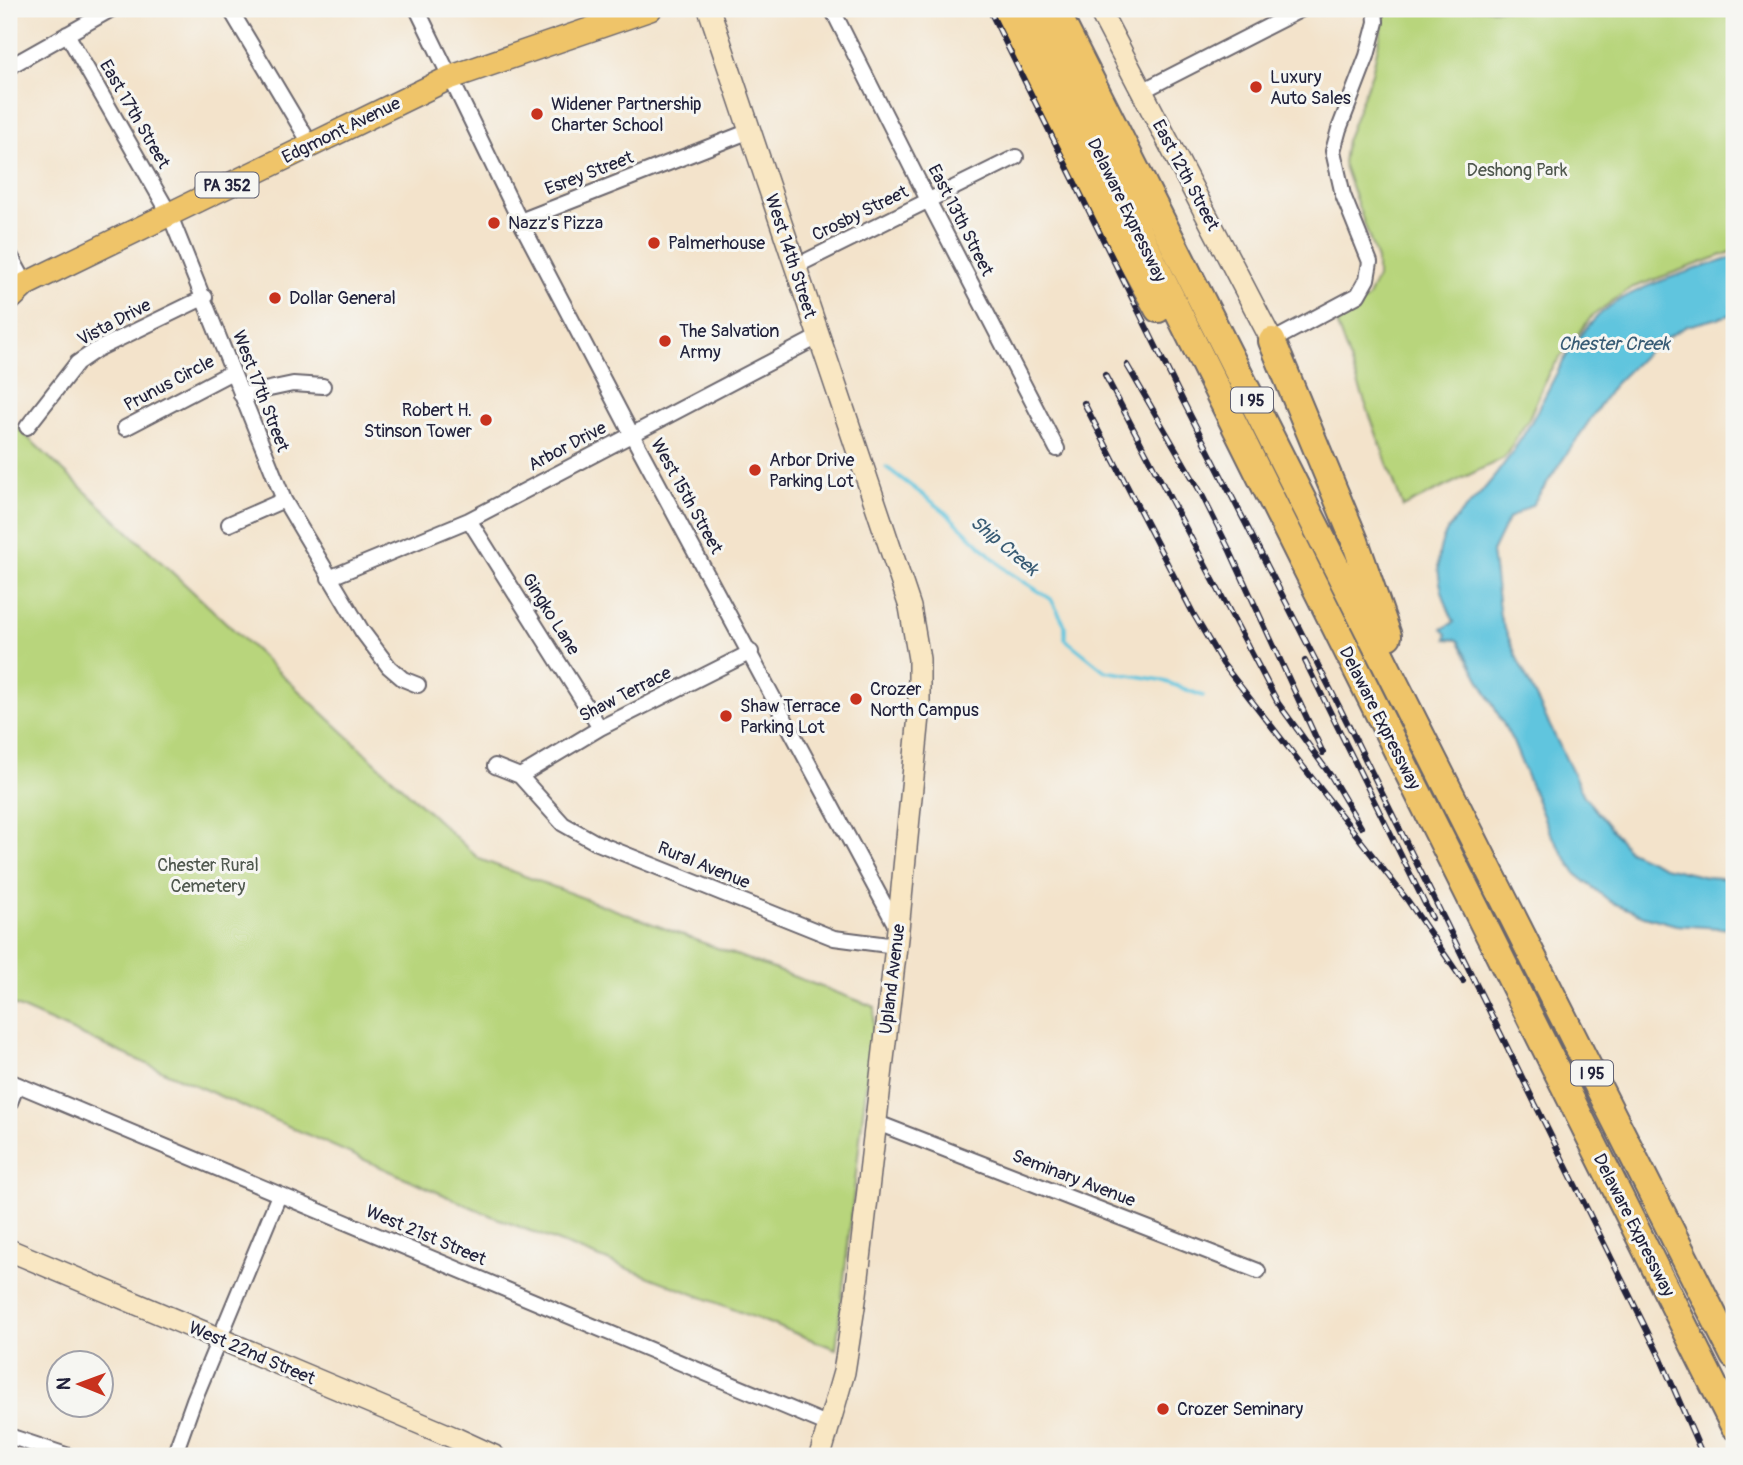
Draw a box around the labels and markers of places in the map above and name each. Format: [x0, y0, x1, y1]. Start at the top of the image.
place label: Luxury Auto Sales [1270, 66, 1351, 110]
marker: Luxury Auto Sales [1248, 79, 1264, 95]
place label: Widener Partnership Charter School [551, 93, 702, 137]
marker: Widener Partnership Charter School [529, 106, 545, 122]
place label: Nazz's Pizza [508, 212, 603, 235]
marker: Nazz's Pizza [486, 215, 502, 231]
place label: Palmerhouse [668, 232, 765, 255]
marker: Palmerhouse [646, 235, 662, 251]
place label: Dollar General [289, 287, 396, 310]
marker: Dollar General [267, 290, 283, 306]
place label: The Salvation Army [679, 320, 779, 364]
marker: The Salvation Army [657, 333, 673, 349]
place label: Robert H. Stinson Tower [364, 399, 473, 443]
marker: Robert H. Stinson Tower [478, 412, 494, 428]
place label: Arbor Drive Parking Lot [769, 449, 855, 493]
marker: Arbor Drive Parking Lot [747, 462, 763, 478]
place label: Crozer North Campus [870, 678, 979, 722]
marker: Crozer North Campus [848, 691, 864, 707]
place label: Shaw Terrace Parking Lot [740, 695, 841, 739]
marker: Shaw Terrace Parking Lot [718, 708, 734, 724]
place label: Crozer Seminary [1177, 1398, 1304, 1421]
marker: Crozer Seminary [1155, 1401, 1171, 1417]

